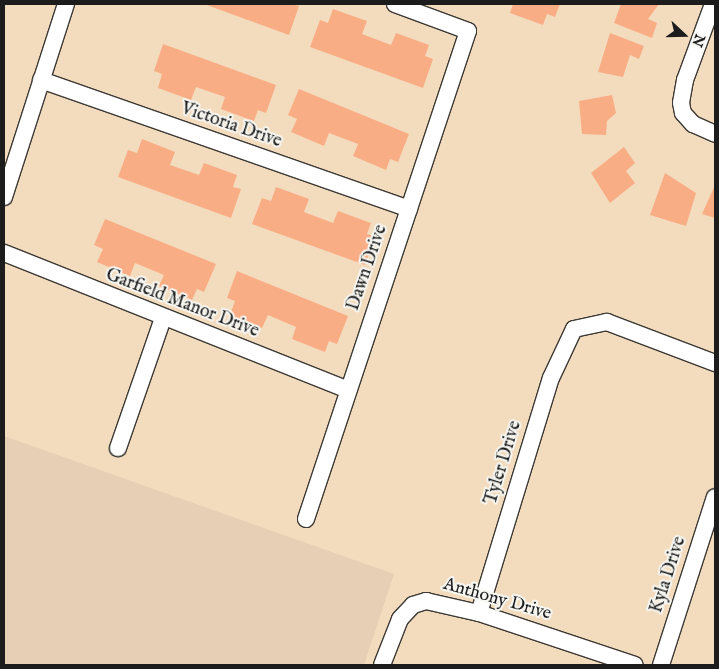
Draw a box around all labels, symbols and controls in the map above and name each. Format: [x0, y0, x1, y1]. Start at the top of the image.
north arrow [659, 10, 709, 60]
text: N [687, 31, 709, 49]
street label: Victoria Drive [178, 99, 284, 153]
street label: Dawn Drive [343, 222, 393, 314]
street label: Garfield Manor Drive [102, 265, 262, 343]
street label: Tyler Drive [481, 418, 527, 508]
street label: Kyla Drive [647, 534, 691, 616]
street label: Anthony Drive [441, 574, 553, 626]

